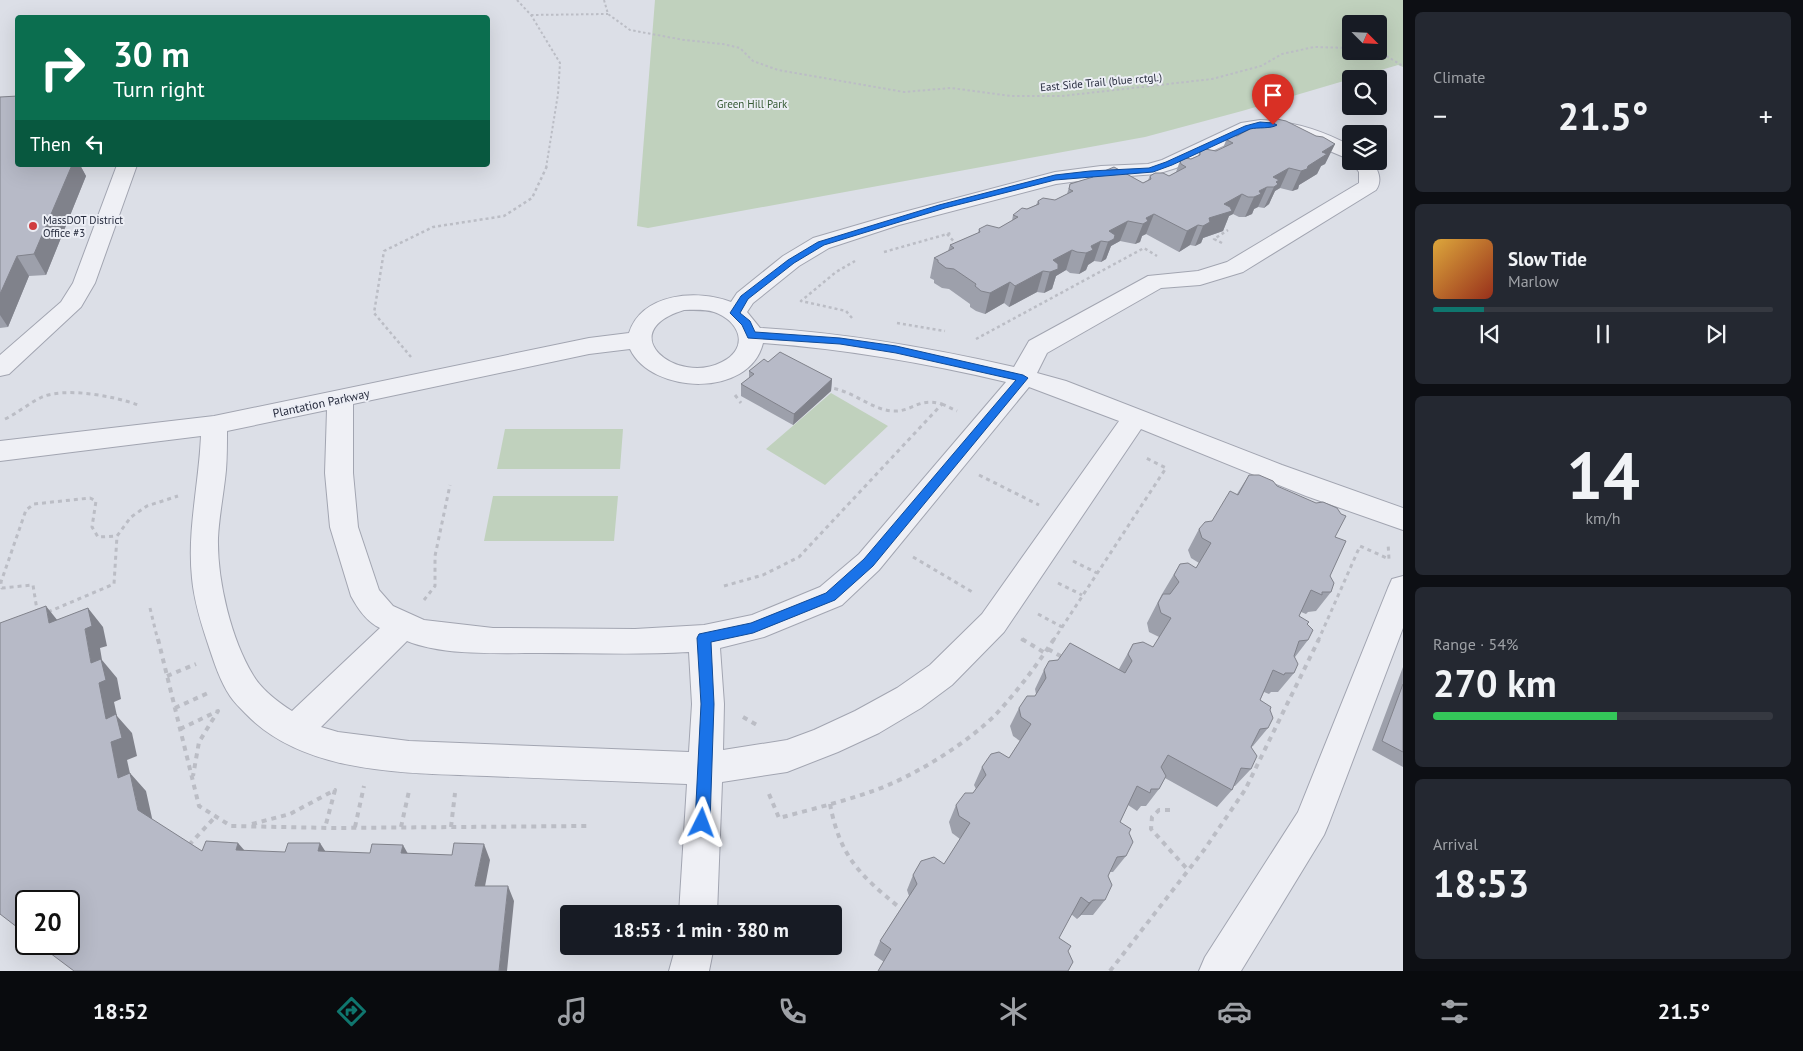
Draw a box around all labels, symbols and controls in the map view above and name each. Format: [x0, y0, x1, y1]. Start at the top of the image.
north arrow [1342, 15, 1388, 60]
map controls [1342, 15, 1387, 170]
text: 30 m [113, 31, 190, 77]
icon: right [30, 35, 95, 100]
text: Climate [1433, 67, 1485, 87]
street label: East Side Trail (blue rctgl.) [1039, 70, 1163, 94]
button: search [1342, 70, 1387, 115]
pin [1252, 74, 1294, 125]
text: Turn right [113, 75, 205, 103]
icon: arrive [1259, 81, 1287, 109]
text: 21.5° [1558, 91, 1648, 140]
park label: Green Hill Park [717, 97, 788, 111]
text: − [1433, 97, 1447, 134]
text: + [1759, 97, 1773, 134]
button: layers [1342, 125, 1387, 170]
icon: left [81, 130, 109, 158]
text: Then [30, 132, 71, 156]
place label: MassDOT District Office #3 [43, 213, 123, 240]
marker: MassDOT District Office #3 [27, 220, 39, 232]
text: Slow Tide [1508, 247, 1587, 271]
text: Marlow [1508, 271, 1559, 291]
icon: previous [1476, 320, 1504, 348]
icon: pause [1589, 320, 1617, 348]
icon: next [1702, 320, 1730, 348]
street label: Plantation Parkway [271, 385, 371, 421]
text: 14 [1566, 433, 1640, 517]
text: km/h [1585, 508, 1621, 528]
text: Range · 54% [1433, 634, 1518, 654]
text: 270 km [1433, 658, 1557, 707]
position arrow [675, 796, 727, 848]
text: Arrival [1433, 834, 1478, 854]
text: 18:53 [1433, 858, 1529, 907]
speed limit sign: 20 [15, 890, 80, 955]
text: 18:53 · 1 min · 380 m [613, 918, 789, 942]
icon: directions [334, 994, 369, 1029]
icon: music [555, 994, 590, 1029]
icon: phone [775, 994, 810, 1029]
icon: climate [996, 994, 1031, 1029]
icon: car [1217, 994, 1252, 1029]
icon: filters [1437, 994, 1472, 1029]
text: 18:52 [93, 997, 149, 1025]
text: 21.5° [1658, 997, 1710, 1025]

